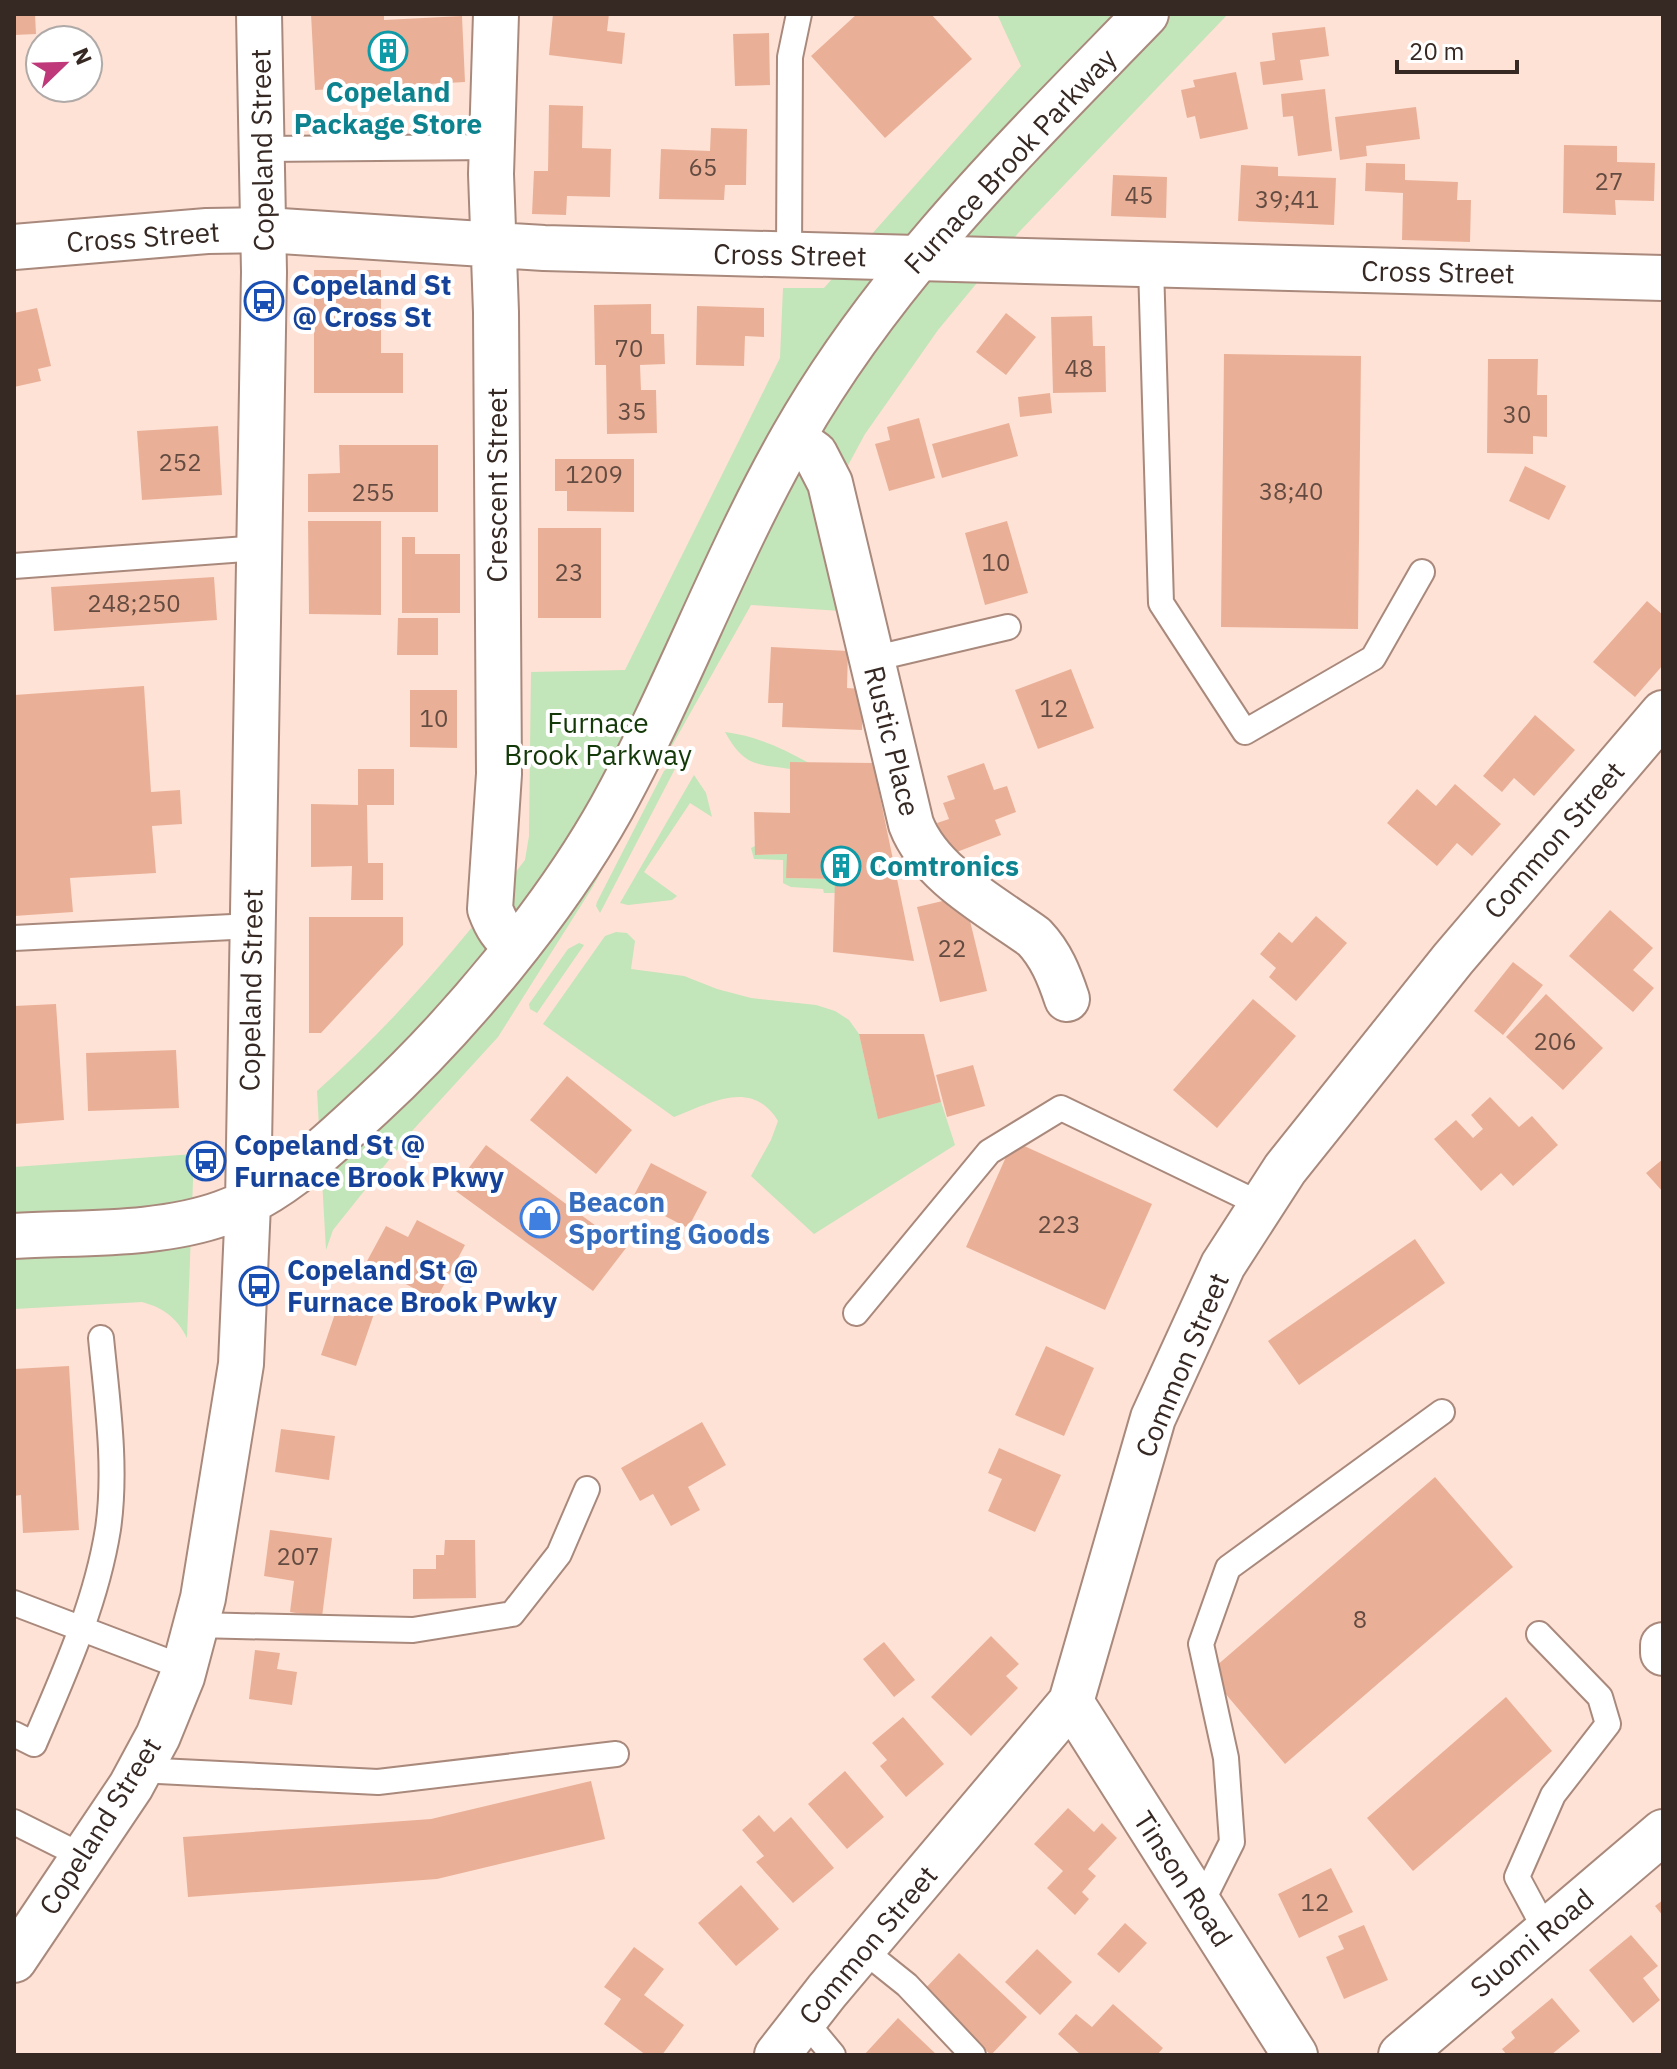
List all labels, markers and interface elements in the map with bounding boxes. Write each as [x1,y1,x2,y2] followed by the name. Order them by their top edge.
[24,24,104,104] north arrow
[1397,24,1517,74] scale bar
[367,30,409,72] building icon: Copeland Package Store
[1409,35,1464,67] text: 20 m
[895,40,1124,281] street label: Furnace Brook Parkway
[66,43,99,69] text: N
[241,48,282,252] street label: Copeland Street
[294,73,482,142] place label: Copeland Package Store
[689,151,717,183] house number: 65
[1595,165,1623,197] house number: 27
[1125,179,1153,211] house number: 45
[1255,183,1319,215] house number: 39;41
[65,213,221,260] street label: Cross Street
[713,235,867,274] street label: Cross Street
[1361,252,1515,291] street label: Cross Street
[292,266,452,335] place label: Copeland St @ Cross St
[243,280,285,322] bus stop icon: Copeland St @ Cross St
[615,332,643,364] house number: 70
[1065,352,1093,384] house number: 48
[478,388,515,582] street label: Crescent Street
[618,395,646,427] house number: 35
[1503,398,1531,430] house number: 30
[158,446,202,478] house number: 252
[565,458,623,490] house number: 1209
[1259,475,1323,507] house number: 38;40
[351,476,395,508] house number: 255
[982,546,1010,578] house number: 10
[555,556,583,588] house number: 23
[87,587,181,619] house number: 248;250
[856,662,929,820] street label: Rustic Place
[1040,692,1068,724] house number: 12
[420,702,448,734] house number: 10
[504,704,692,773] park label: Furnace Brook Parkway
[1475,753,1632,926] street label: Common Street
[820,845,862,887] building icon: Comtronics
[869,847,1019,884] place label: Comtronics
[230,888,271,1092] street label: Copeland Street
[938,932,966,964] house number: 22
[1533,1025,1577,1057] house number: 206
[234,1126,504,1195] place label: Copeland St @ Furnace Brook Pkwy
[185,1140,227,1182] bus stop icon: Copeland St @ Furnace Brook Pkwy
[568,1183,770,1252] place label: Beacon Sporting Goods
[519,1197,561,1239] shop icon: Beacon Sporting Goods
[1037,1208,1081,1240] house number: 223
[287,1251,557,1320] place label: Copeland St @ Furnace Brook Pwky
[238,1265,280,1307] bus stop icon: Copeland St @ Furnace Brook Pwky
[1126,1267,1237,1463] street label: Common Street
[276,1540,320,1572] house number: 207
[1353,1603,1367,1635] house number: 8
[30,1730,169,1922] street label: Copeland Street
[1126,1804,1241,1954] street label: Tinson Road
[790,1857,945,2032] street label: Common Street
[1462,1880,1601,2005] street label: Suomi Road
[1301,1886,1329,1918] house number: 12

